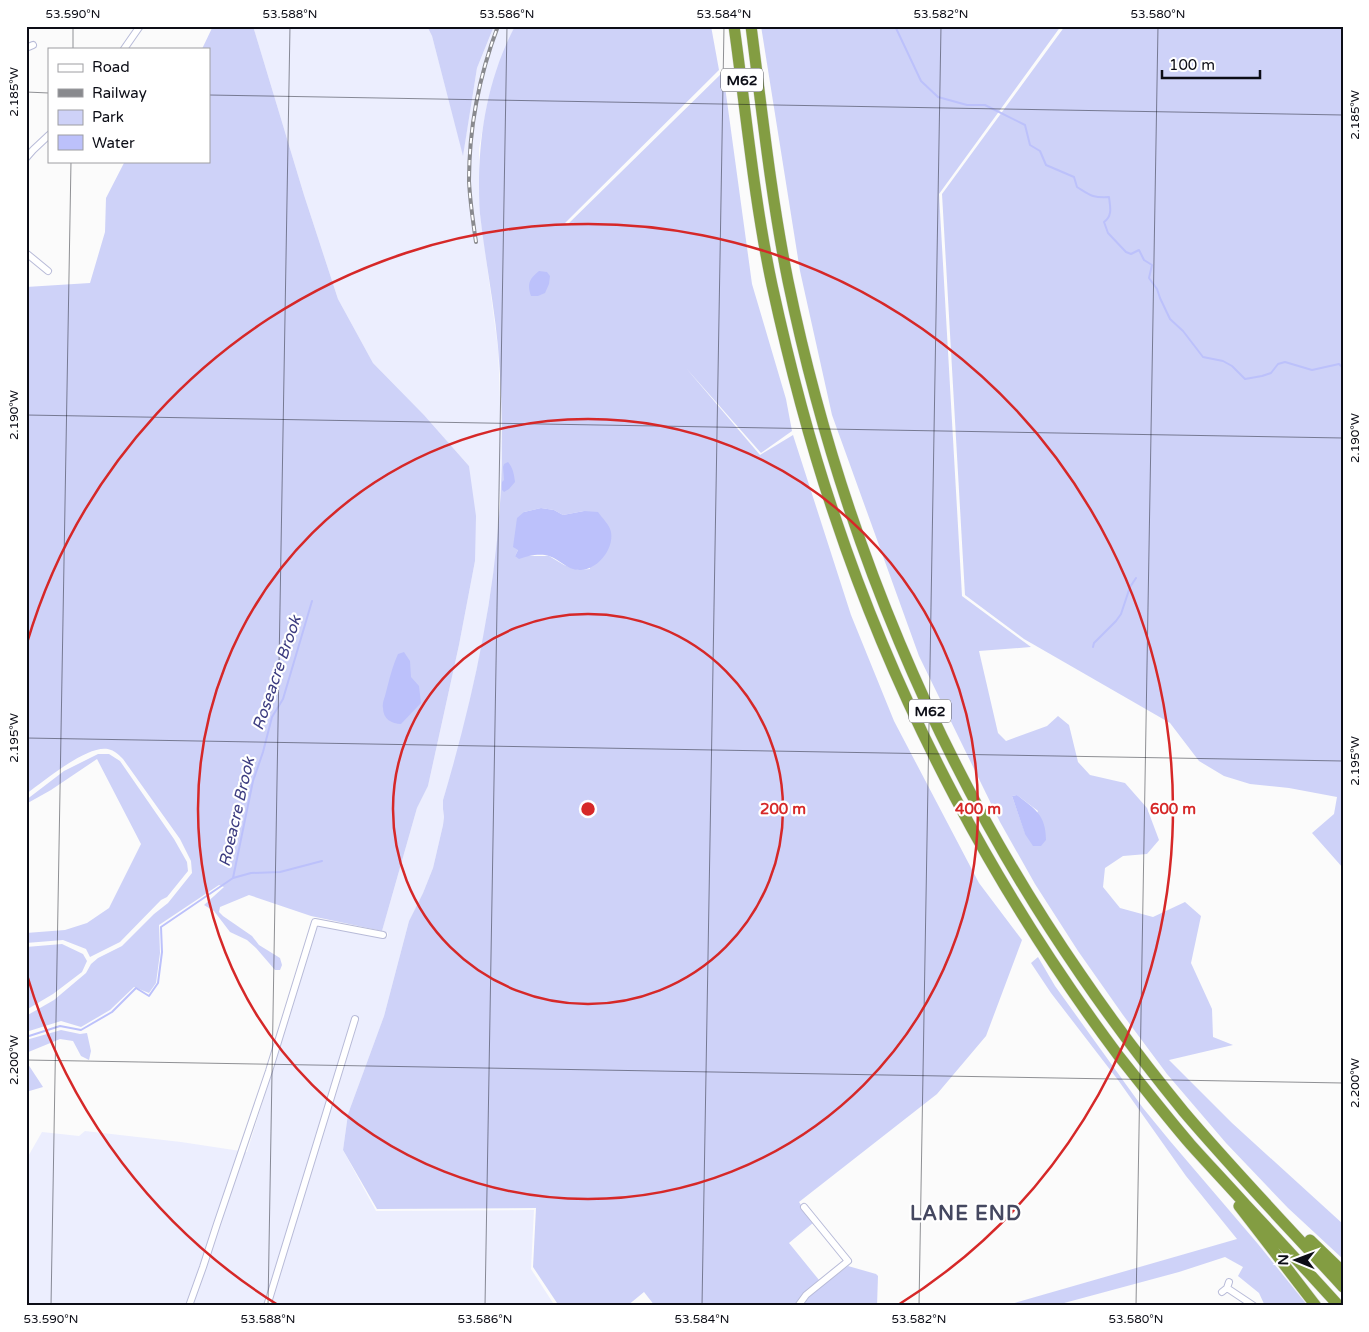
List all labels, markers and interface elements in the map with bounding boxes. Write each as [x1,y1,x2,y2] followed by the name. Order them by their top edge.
[46,7,100,21] text: 53.590°N
[263,7,317,21] text: 53.588°N
[480,7,534,21] text: 53.586°N
[697,7,751,21] text: 53.584°N
[914,7,968,21] text: 53.582°N
[1131,7,1185,21] text: 53.580°N
[48,48,210,162] legend
[1162,48,1259,80] scale bar
[1169,56,1215,74] text: 100 m
[92,58,130,76] text: Road
[7,67,21,117] text: 2.185°W
[721,68,763,92] road number: M62
[92,84,147,102] text: Railway
[1348,90,1362,140] text: 2.185°W
[92,108,124,126] text: Park
[92,134,135,152] text: Water
[7,390,21,440] text: 2.190°W
[1348,413,1362,463] text: 2.190°W
[248,612,306,733] water label: Roseacre Brook
[909,699,951,722] road number: M62
[7,713,21,763] text: 2.195°W
[1348,736,1362,786] text: 2.195°W
[215,754,260,869] water label: Roeacre Brook
[579,800,597,818] centre of rings
[760,800,806,818] text: 200 m
[955,800,1001,818] text: 400 m
[1150,800,1196,818] text: 600 m
[7,1035,21,1085] text: 2.200°W
[1348,1058,1362,1108] text: 2.200°W
[910,1202,1022,1226] district label: LANE END
[1272,1234,1322,1284] north arrow
[1275,1254,1292,1266] text: N
[24,1312,78,1326] text: 53.590°N
[241,1312,295,1326] text: 53.588°N
[458,1312,512,1326] text: 53.586°N
[675,1312,729,1326] text: 53.584°N
[892,1312,946,1326] text: 53.582°N
[1109,1312,1163,1326] text: 53.580°N

